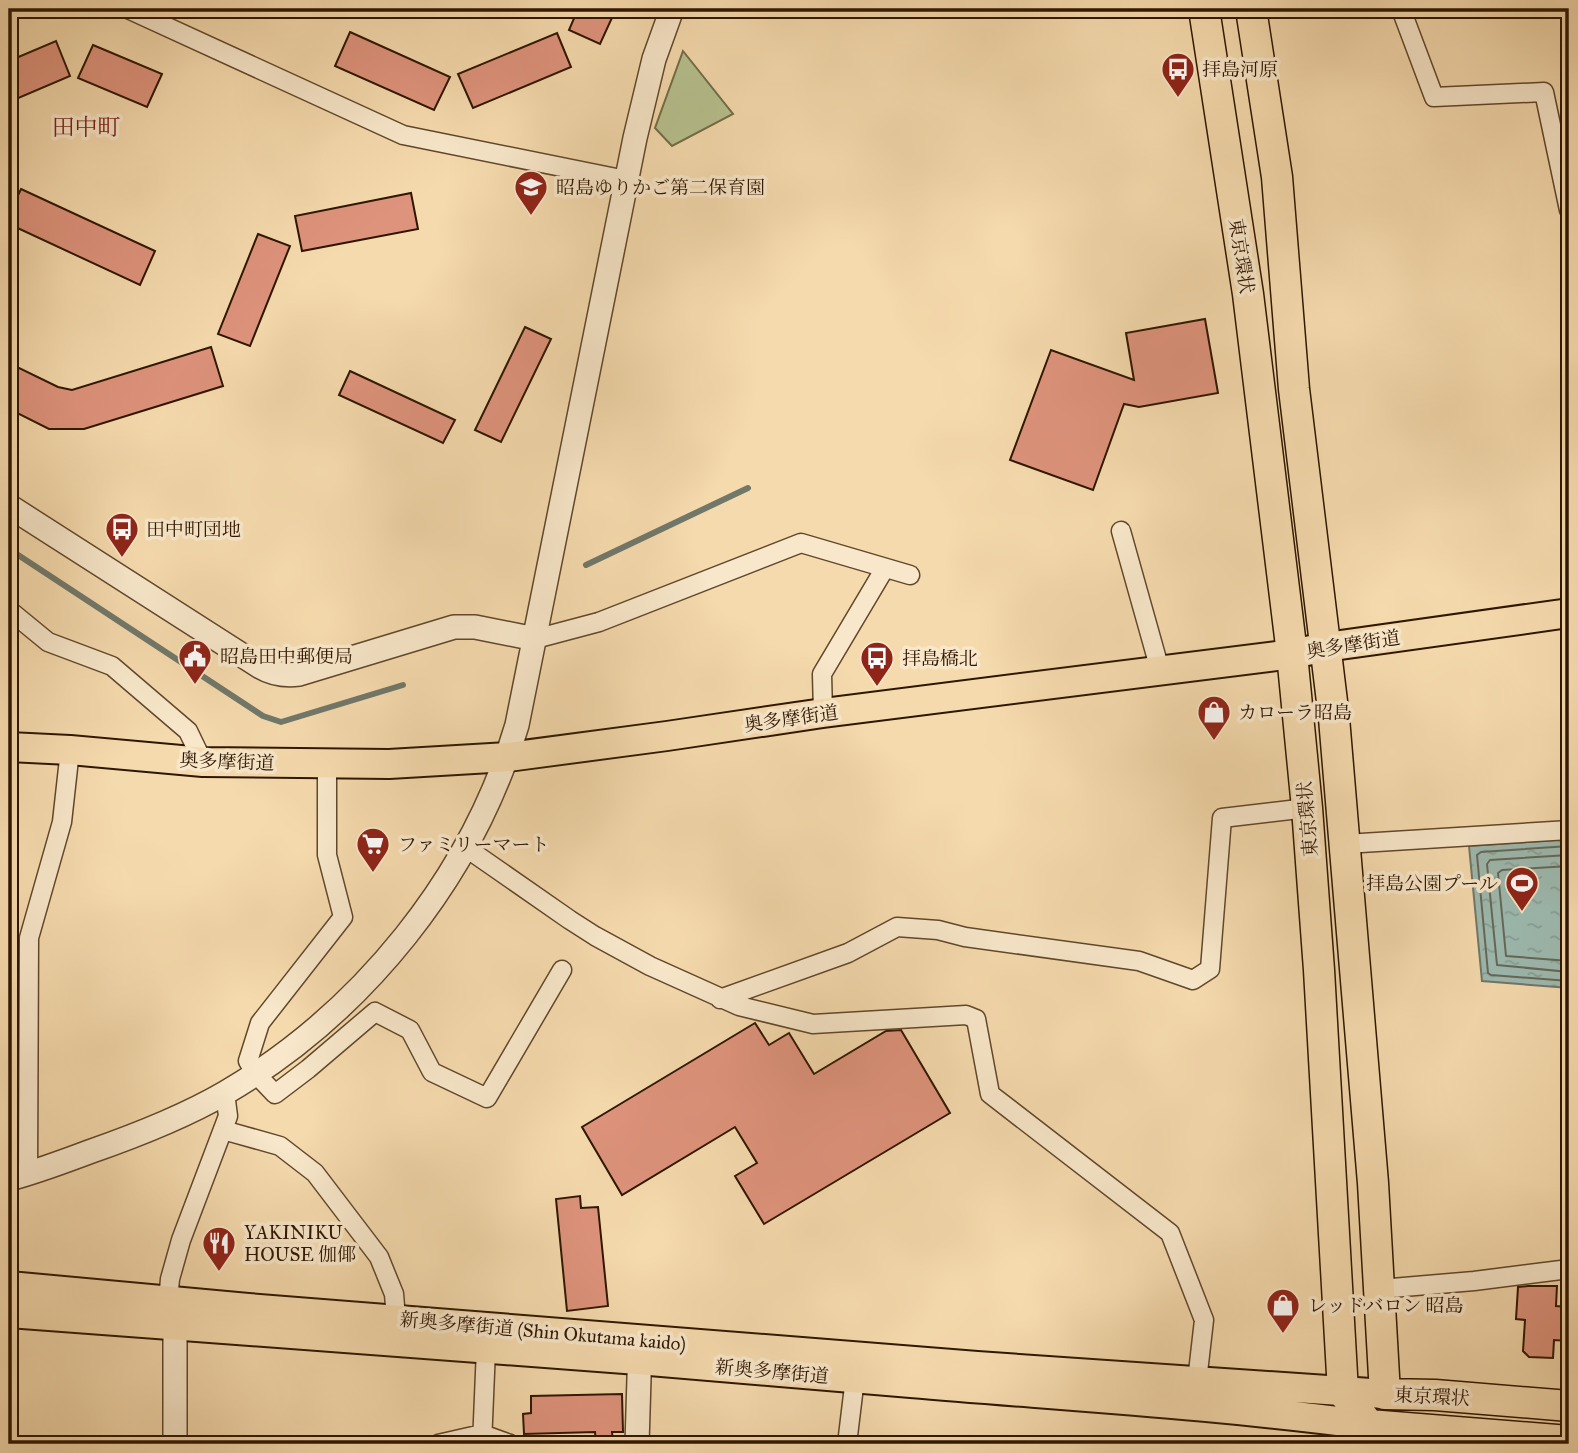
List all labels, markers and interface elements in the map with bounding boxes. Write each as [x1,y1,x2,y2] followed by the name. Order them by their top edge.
[1159,50,1197,99] bus stop icon: 拝島河原
[1202,58,1278,81] place label: 拝島河原
[52,113,121,141] district label: 田中町
[512,168,550,217] school or university icon: 昭島ゆりかご第二保育園
[556,176,765,199] place label: 昭島ゆりかご第二保育園
[1224,217,1259,295] street label: 東京環状
[103,510,141,559] bus stop icon: 田中町団地
[146,518,241,541] place label: 田中町団地
[1304,626,1402,663] street label: 奥多摩街道
[176,637,214,686] public building icon: 昭島田中郵便局
[858,639,896,688] bus stop icon: 拝島橋北
[220,645,353,668] place label: 昭島田中郵便局
[902,647,978,670] place label: 拝島橋北
[1195,693,1233,742] shop icon: カローラ昭島
[742,700,840,736] street label: 奥多摩街道
[1238,701,1352,724] place label: カローラ昭島
[179,748,275,775] street label: 奥多摩街道
[1293,780,1322,858] street label: 東京環状
[354,825,392,874] supermarket icon: ファミリーマート
[398,833,550,856] place label: ファミリーマート
[1503,864,1541,913] sports icon: 拝島公園プール
[1366,872,1498,895] place label: 拝島公園プール
[244,1221,356,1266] place label: YAKINIKU HOUSE 伽倻
[200,1224,238,1273] restaurant icon: YAKINIKU HOUSE 伽倻
[1264,1286,1302,1335] shop icon: レッドバロン 昭島
[1308,1294,1464,1317] place label: レッドバロン 昭島
[399,1308,687,1356] street label: 新奥多摩街道 (Shin Okutama kaido)
[714,1355,830,1388] street label: 新奥多摩街道
[1393,1383,1471,1410] street label: 東京環状

